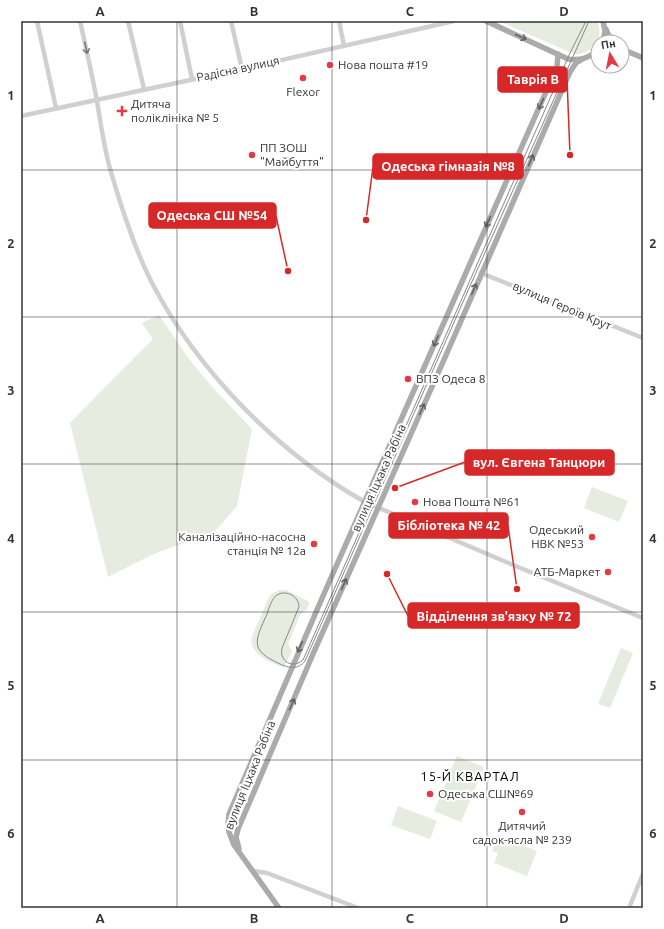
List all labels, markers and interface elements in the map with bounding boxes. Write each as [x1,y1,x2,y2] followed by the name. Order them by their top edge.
[95,4,105,18] text: A
[250,4,259,18] text: B
[406,4,415,18] text: C
[559,4,569,18] text: D
[515,34,527,41] one-way arrow
[590,34,630,74] north arrow
[600,37,616,51] text: Пн
[82,41,90,54] one-way arrow
[195,53,281,84] street label: Радісна вулиця
[338,58,428,71] place label: Нова пошта #19
[325,60,335,70] marker: Нова пошта #19
[498,67,567,92] callout: Таврія В
[507,72,559,86] text: Таврія В
[298,73,308,83] marker: Flexor
[286,85,320,98] place label: Flexor
[7,88,15,102] text: 1
[649,88,657,102] text: 1
[131,97,219,124] place label: Дитяча поліклініка № 5
[537,97,544,109] one-way arrow
[116,105,128,117] marker: Дитяча поліклініка № 5
[260,141,324,168] place label: ПП ЗОШ "Майбуття"
[247,150,257,160] marker: ПП ЗОШ "Майбуття"
[373,154,523,179] callout: Одеська гімназія №8
[528,154,535,166] one-way arrow
[381,159,515,173] text: Одеська гімназія №8
[149,203,276,228] callout: Одеська СШ №54
[157,208,267,222] text: Одеська СШ №54
[484,216,491,228] one-way arrow
[7,236,15,250] text: 2
[649,236,657,250] text: 2
[511,279,614,332] street label: вулиця Героїв Крут
[471,284,479,296] one-way arrow
[431,335,439,347] one-way arrow
[416,372,486,385] place label: ВПЗ Одеса 8
[403,374,413,384] marker: ВПЗ Одеса 8
[7,383,15,397] text: 3
[649,383,657,397] text: 3
[419,403,427,415] one-way arrow
[349,422,408,534] street label: вулиця Іцхака Рабіна
[465,450,614,475] callout: вул. Євгена Танцюри
[473,455,605,469] text: вул. Євгена Танцюри
[423,495,520,508] place label: Нова Пошта №61
[410,497,420,507] marker: Нова Пошта №61
[389,513,508,538] callout: Бібліотека № 42
[398,518,500,532] text: Бібліотека № 42
[529,523,584,550] place label: Одеський НВК №53
[178,530,306,557] place label: Каналізаційно-насосна станція № 12а
[7,531,15,545] text: 4
[649,531,657,545] text: 4
[587,532,597,542] marker: Одеський НВК №53
[309,539,319,549] marker: Каналізаційно-насосна станція № 12а
[533,565,601,578] place label: АТБ-Маркет
[603,567,613,577] marker: АТБ-Маркет
[341,579,348,591] one-way arrow
[408,603,579,628] callout: Відділення зв'язку № 72
[417,609,571,623] text: Відділення зв'язку № 72
[296,640,303,652] one-way arrow
[7,678,15,692] text: 5
[649,678,657,692] text: 5
[289,698,296,710] one-way arrow
[222,718,277,831] street label: вулиця Іцхака Рабіна
[420,769,520,783] district label: 15-Й КВАРТАЛ
[438,787,533,800] place label: Одеська СШ№69
[425,789,435,799] marker: Одеська СШ№69
[517,807,527,817] marker: Дитячий садок-ясла № 239
[472,819,572,846] place label: Дитячий садок-ясла № 239
[7,826,15,840] text: 6
[649,826,657,840] text: 6
[95,911,105,925] text: A
[250,911,259,925] text: B
[406,911,415,925] text: C
[559,911,569,925] text: D

